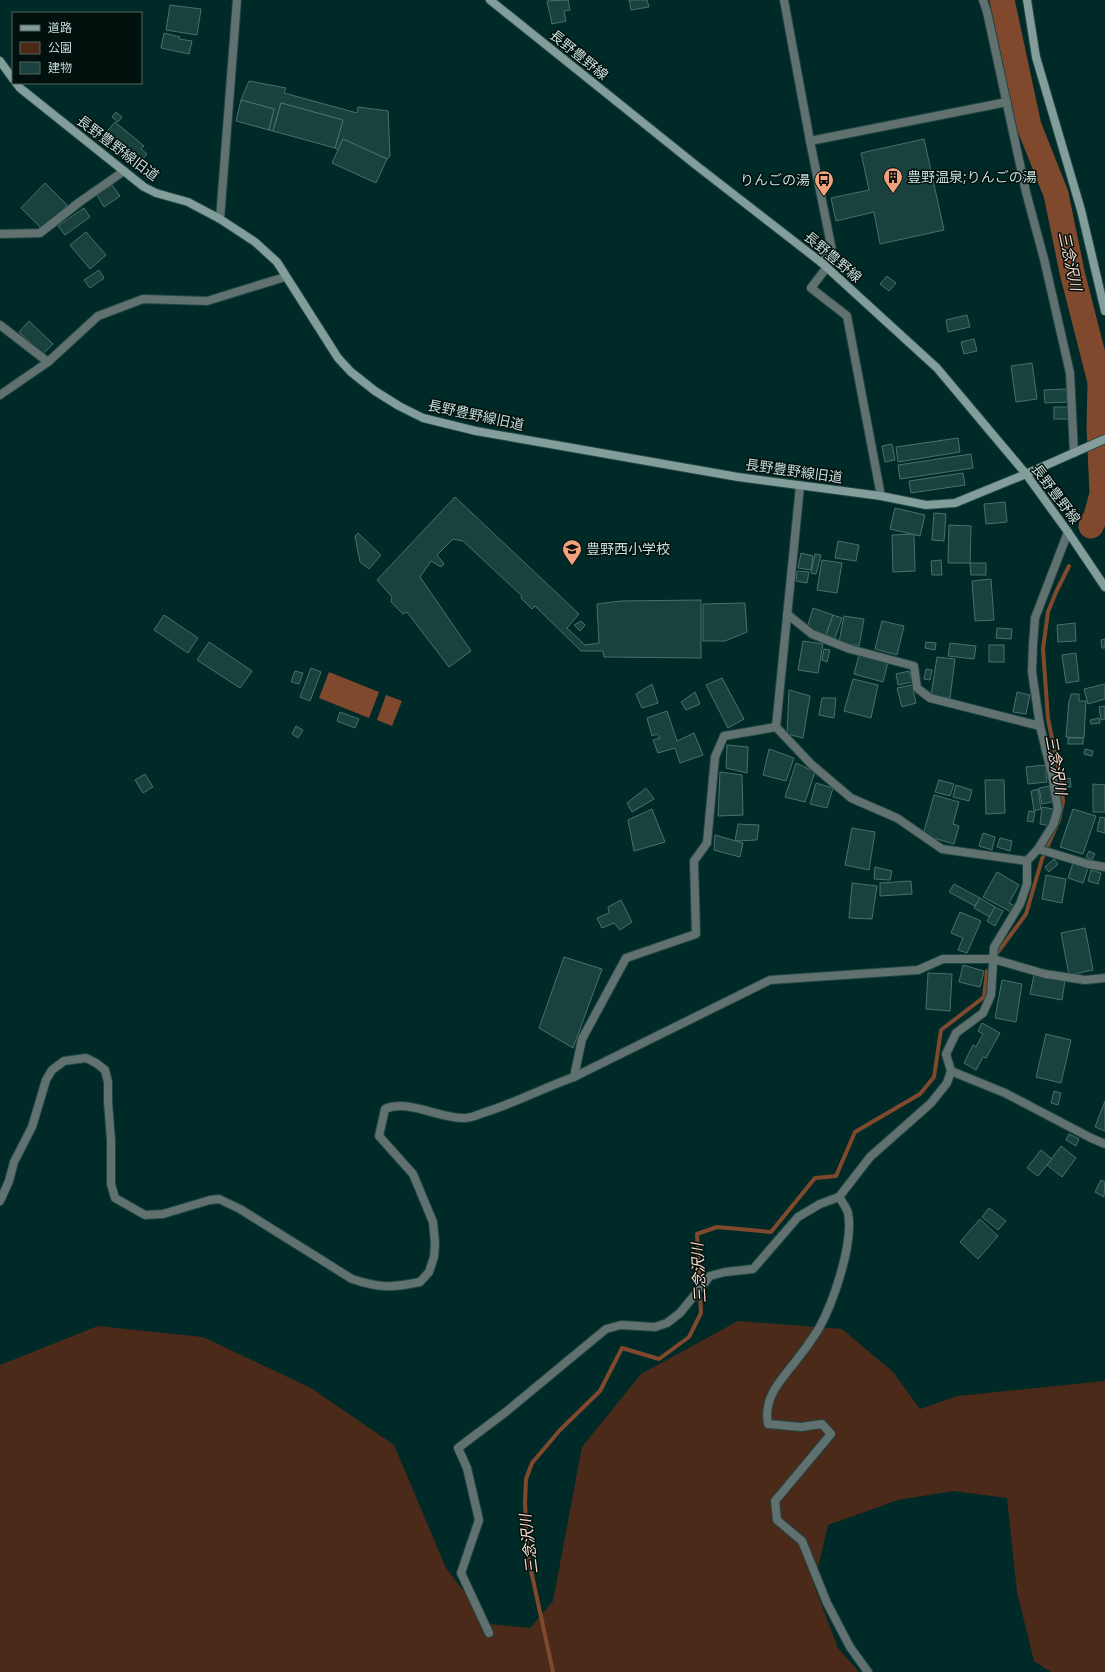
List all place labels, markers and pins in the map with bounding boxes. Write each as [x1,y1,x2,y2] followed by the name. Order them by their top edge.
[882,166,904,194] building icon: 豊野温泉;りんごの湯
[907,167,1037,186] place label: 豊野温泉;りんごの湯
[813,169,835,197] bus stop icon: りんごの湯
[740,170,810,189] place label: りんごの湯
[561,538,583,566] school or university icon: 豊野西小学校
[586,539,670,558] place label: 豊野西小学校

